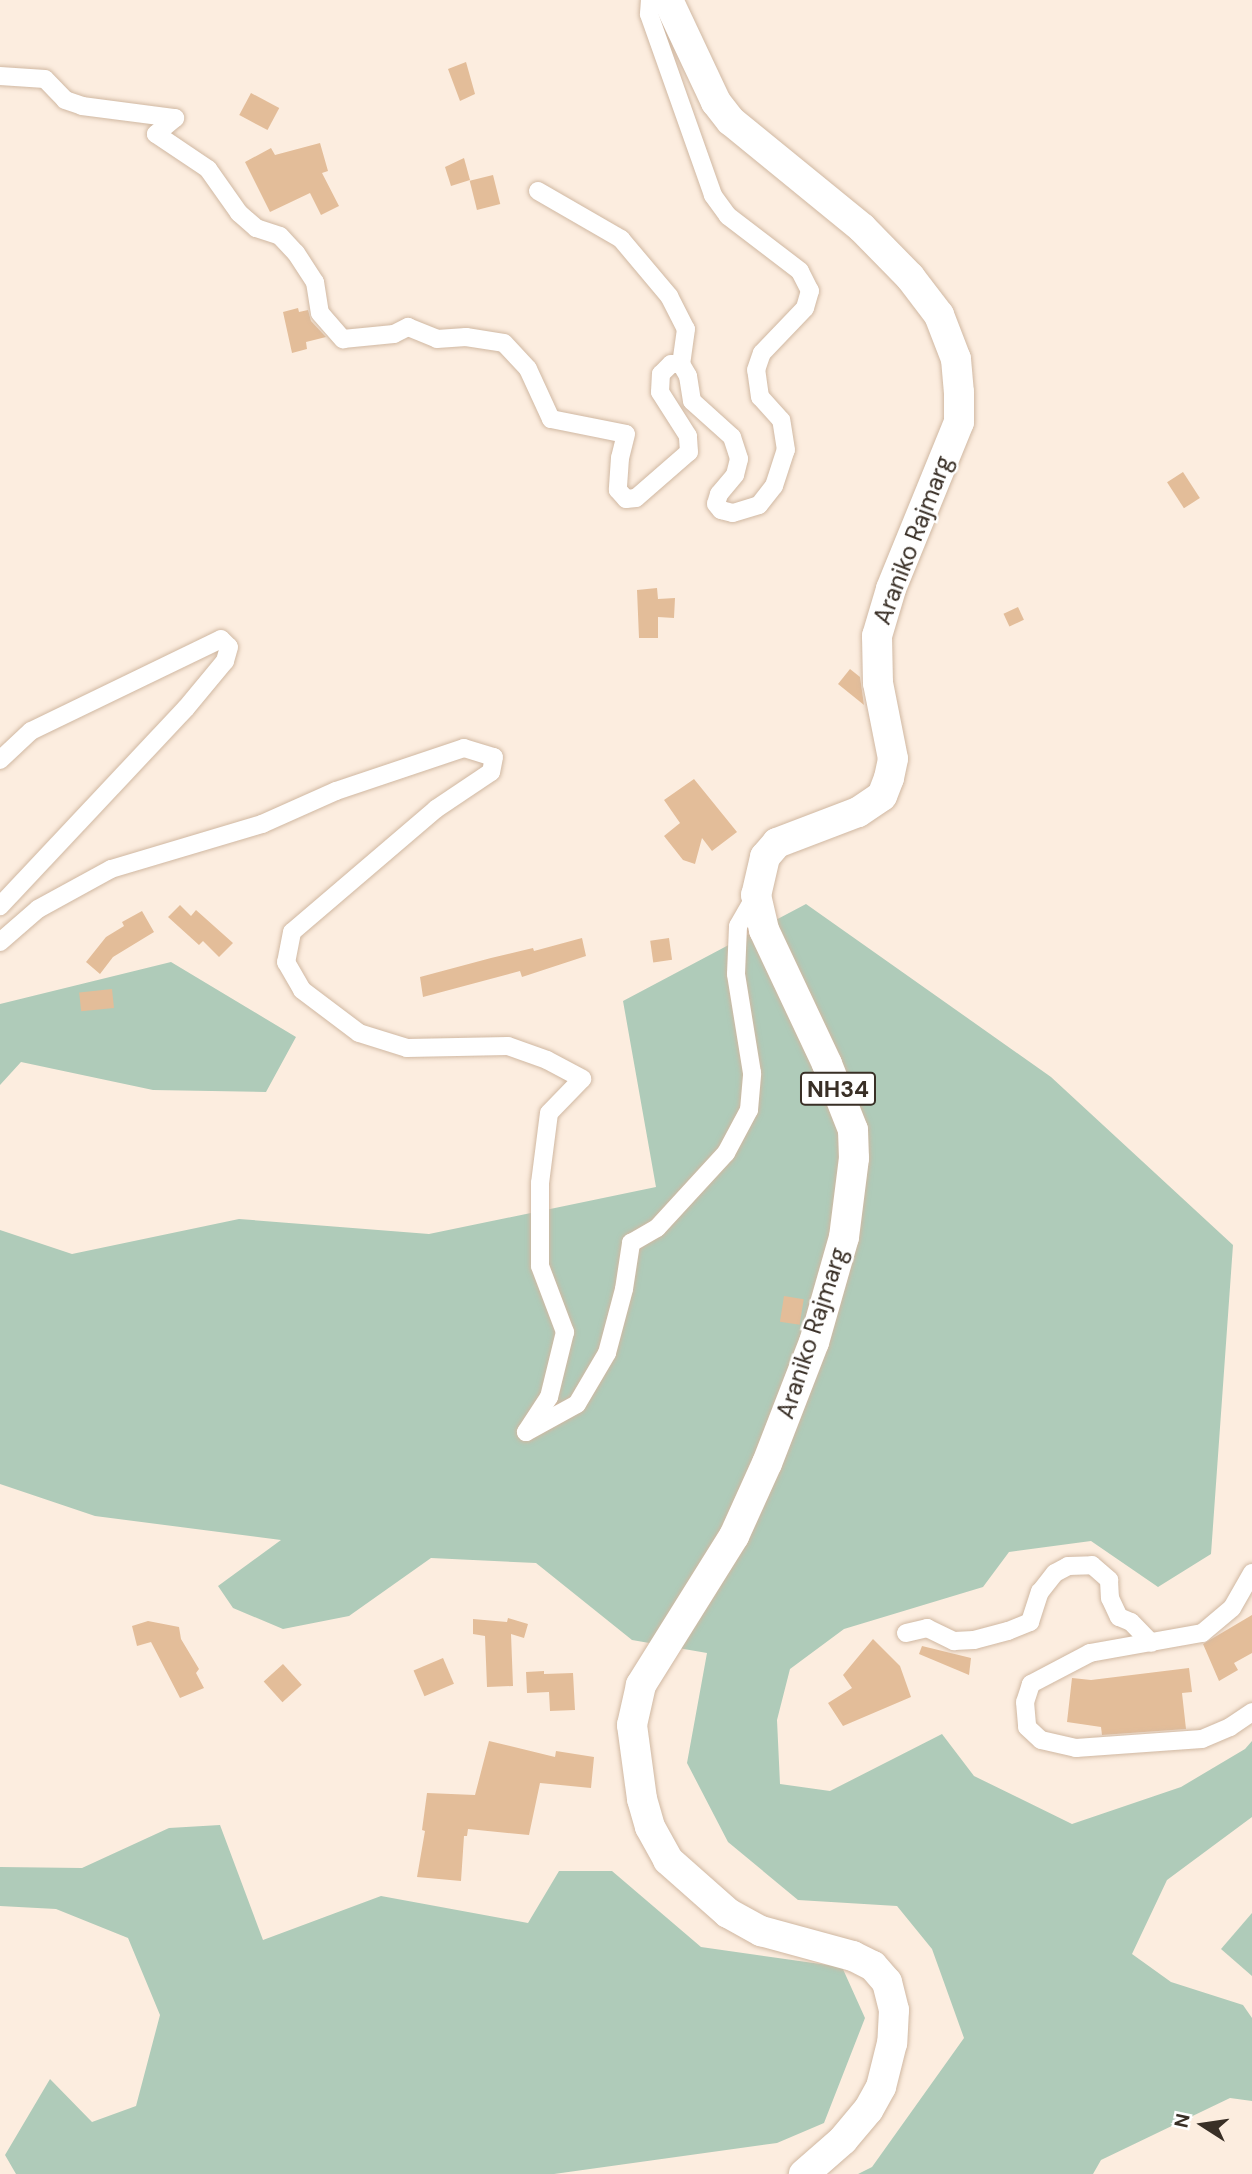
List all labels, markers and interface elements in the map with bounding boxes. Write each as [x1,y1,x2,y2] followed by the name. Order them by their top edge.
[868,452,958,628] street label: Araniko Rajmarg
[800,1070,876,1108] road number: NH34
[771,1244,853,1422] street label: Araniko Rajmarg
[1168,2090,1238,2160] north arrow
[1168,2111,1196,2130] text: N

